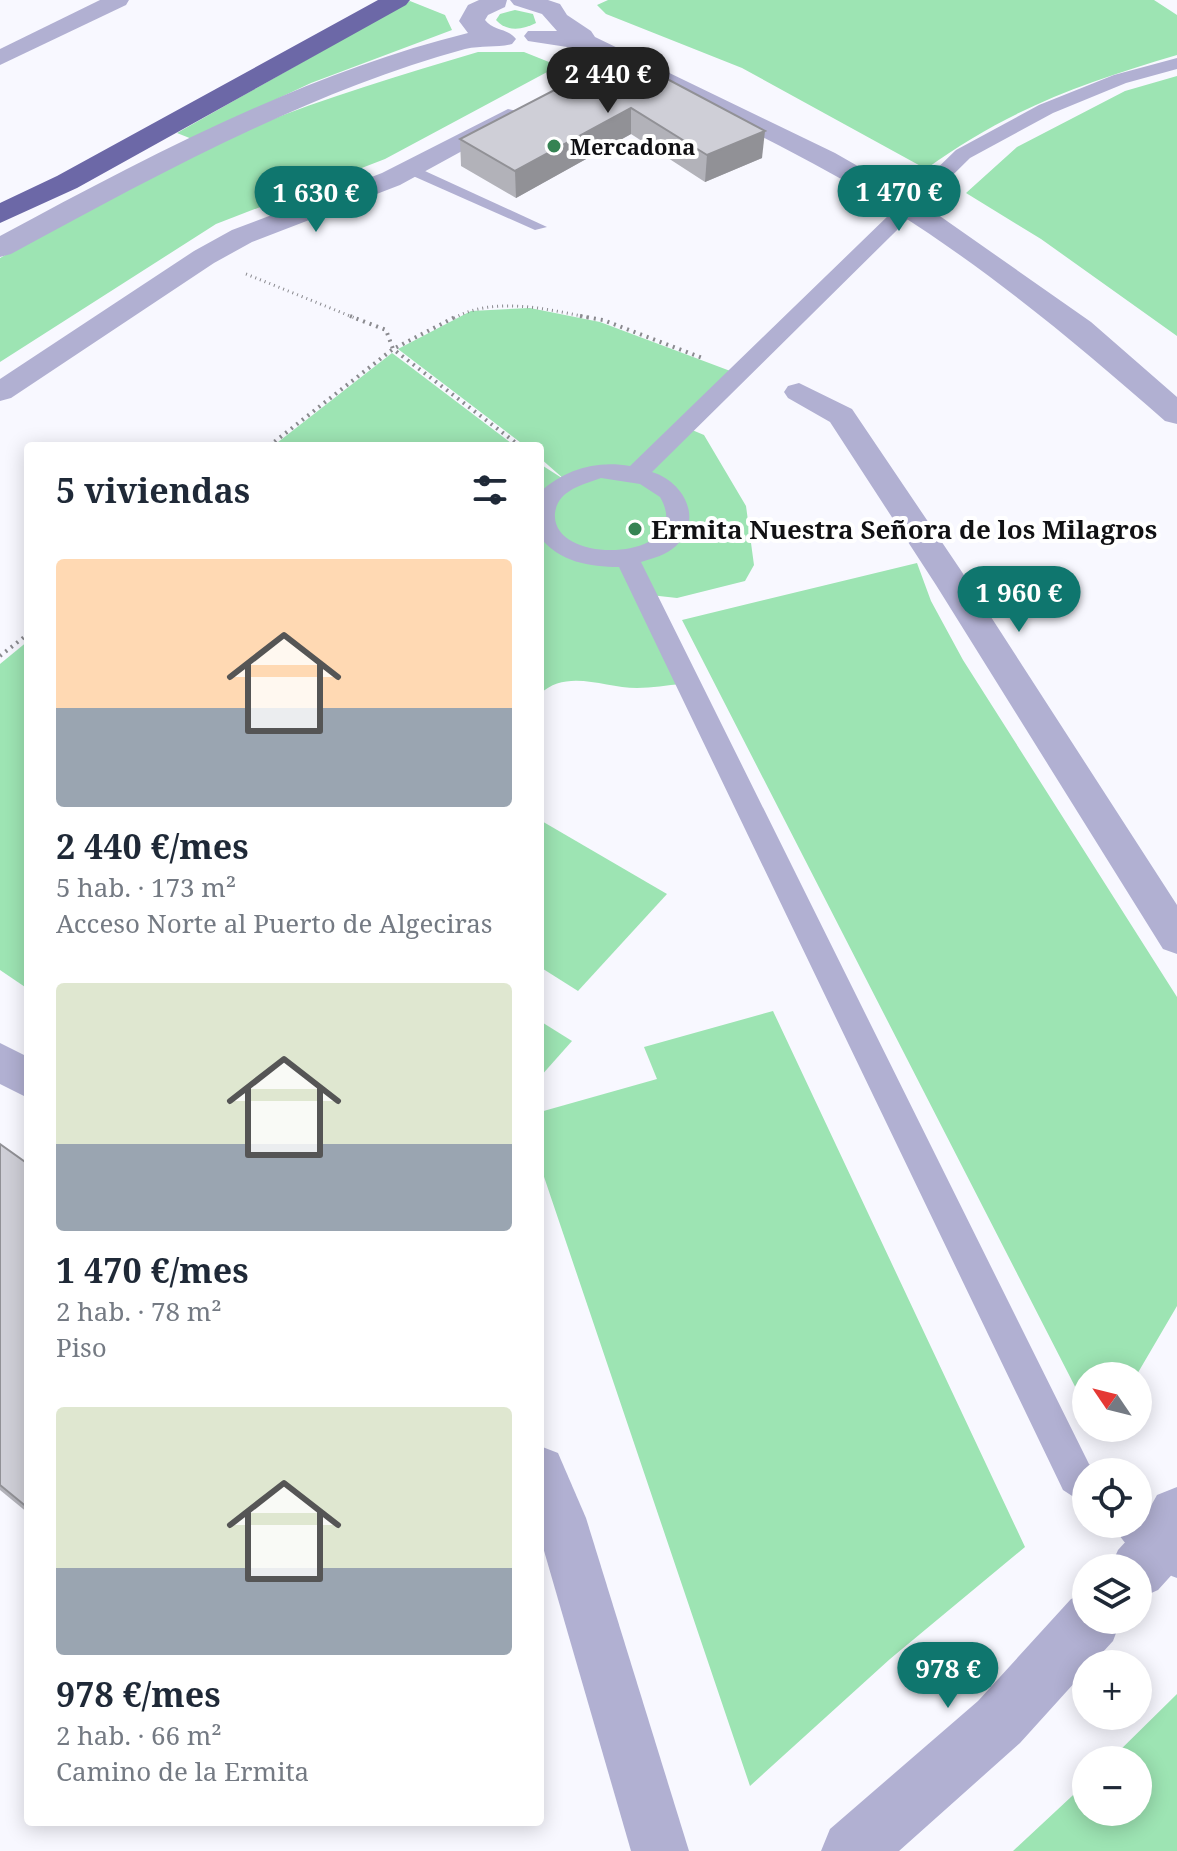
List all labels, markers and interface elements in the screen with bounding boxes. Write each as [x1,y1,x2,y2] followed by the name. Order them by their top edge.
[534,47,682,115] pin: 2 440 €
[565,55,651,91] text: 2 440 €
[570,131,696,161] place label: Mercadona
[545,137,563,155] marker: Mercadona
[825,165,973,233] pin: 1 470 €
[242,166,390,234] pin: 1 630 €
[856,173,942,209] text: 1 470 €
[273,174,359,210] text: 1 630 €
[56,467,250,513] text: 5 viviendas
[468,468,512,512] icon: filters
[651,511,1157,547] place label: Ermita Nuestra Señora de los Milagros
[626,520,644,538] marker: Ermita Nuestra Señora de los Milagros
[945,566,1093,634] pin: 1 960 €
[976,574,1062,610] text: 1 960 €
[212,611,356,755] icon: home
[56,823,249,869] text: 2 440 €/mes
[56,869,236,905] text: 5 hab. · 173 m²
[56,905,493,941] text: Acceso Norte al Puerto de Algeciras
[212,1035,356,1179] icon: home
[56,1247,249,1293] text: 1 470 €/mes
[56,1293,222,1329] text: 2 hab. · 78 m²
[56,1329,107,1365] text: Piso
[1072,1362,1152,1442] north arrow
[1072,1362,1152,1826] map controls
[1072,1458,1152,1538] button: locate
[212,1459,356,1603] icon: home
[1072,1554,1152,1634] button: layers
[892,1642,1004,1710] pin: 978 €
[915,1650,981,1686] text: 978 €
[1072,1650,1152,1730] button: +
[56,1671,221,1717] text: 978 €/mes
[56,1717,222,1753] text: 2 hab. · 66 m²
[1072,1746,1152,1826] button: −
[56,1753,309,1789] text: Camino de la Ermita

